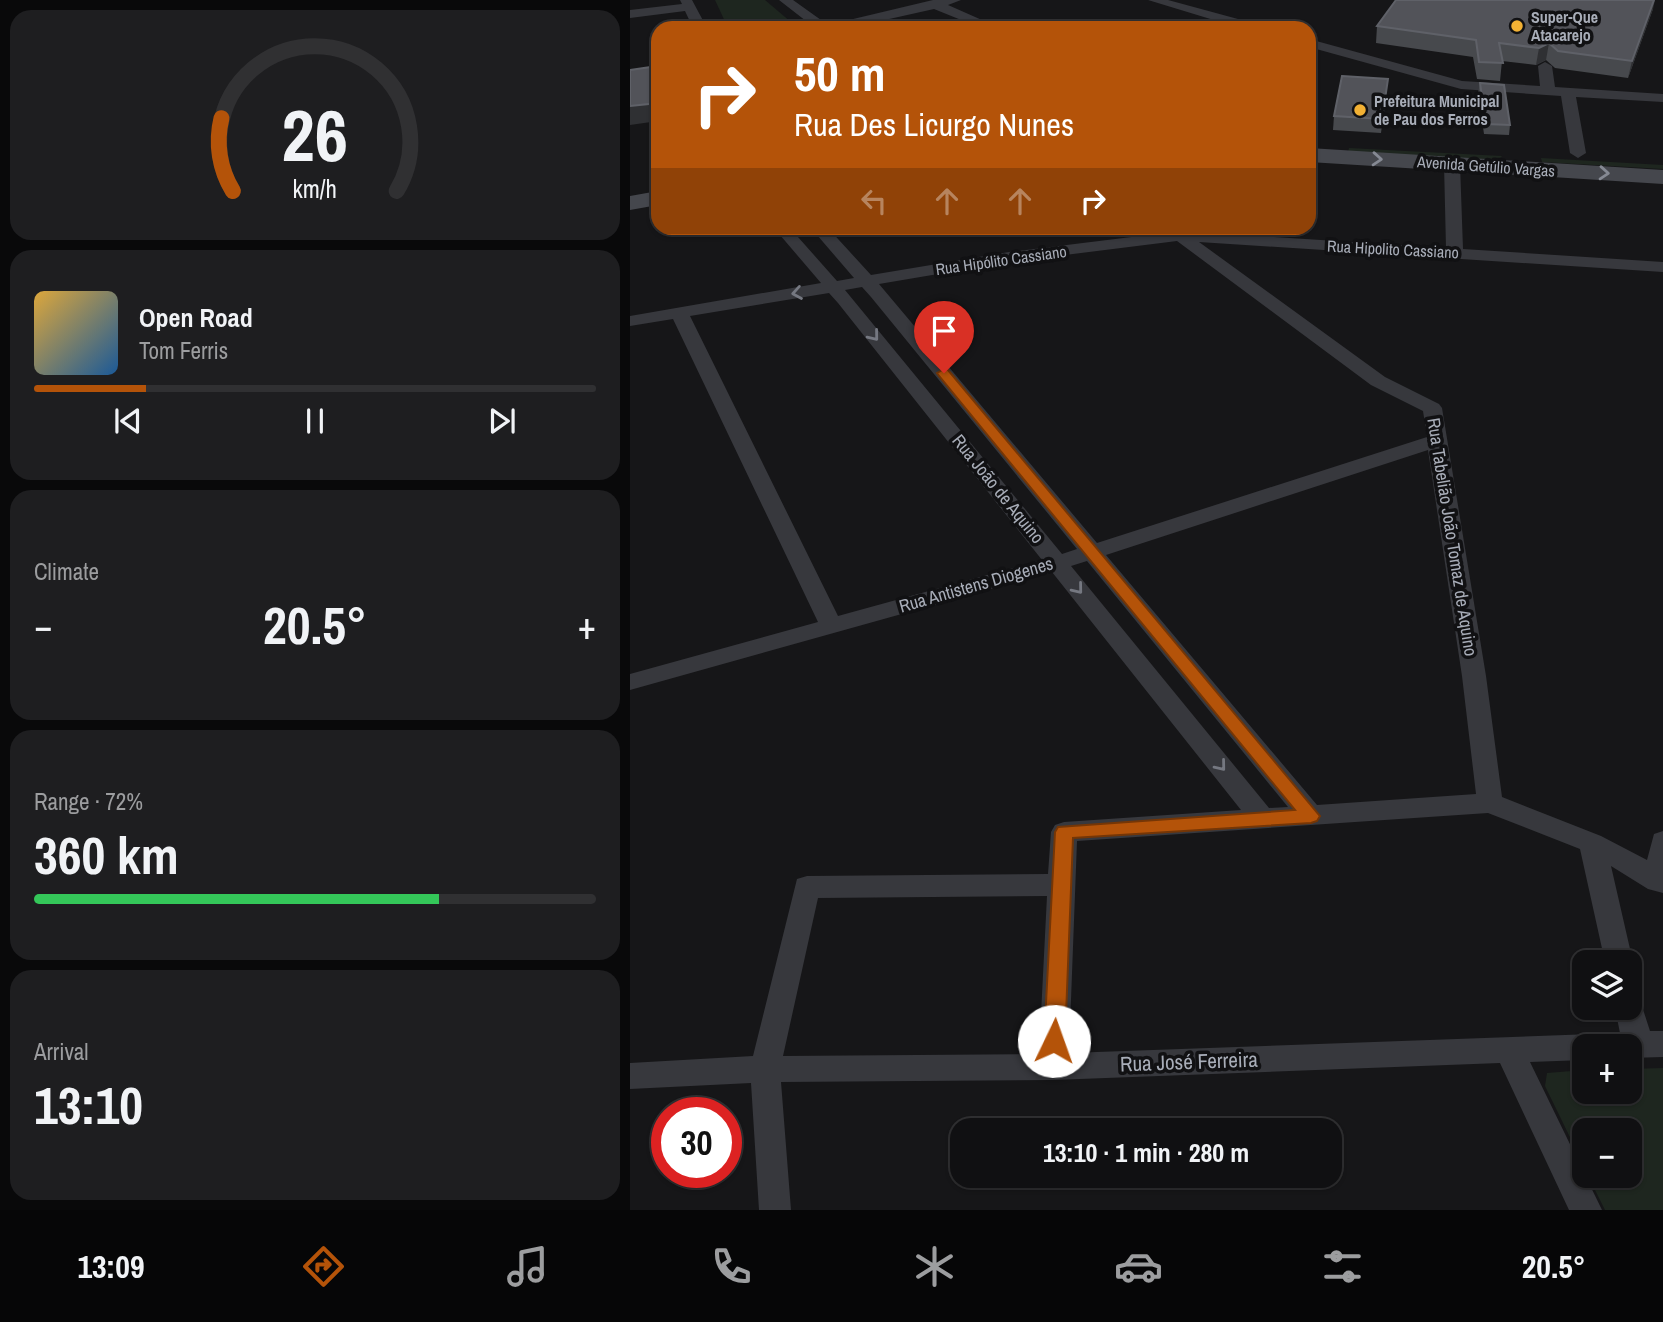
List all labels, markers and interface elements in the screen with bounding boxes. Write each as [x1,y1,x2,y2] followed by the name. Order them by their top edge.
[1531,6,1598,46] place label: Super-Que Atacarejo
[1509,18,1525,34] marker: Super-Que Atacarejo
[794,40,886,106] text: 50 m
[679,49,770,140] icon: right
[282,86,348,184] text: 26
[1374,90,1499,130] place label: Prefeitura Municipal de Pau dos Ferros
[1352,102,1368,118] marker: Prefeitura Municipal de Pau dos Ferros
[794,103,1074,146] text: Rua Des Licurgo Nunes
[1415,150,1556,182] street label: Avenida Getúlio Vargas
[1372,152,1383,167] one-way arrow
[1599,166,1610,181] one-way arrow
[293,172,337,206] text: km/h
[855,182,893,220] icon: left
[928,182,966,220] icon: ahead
[1001,182,1039,220] icon: ahead
[1074,182,1112,220] icon: right
[1327,235,1459,263] street label: Rua Hipolito Cassiano
[934,240,1068,280] street label: Rua Hipólito Cassiano
[791,284,803,299] one-way arrow
[139,300,253,335] text: Open Road
[914,301,974,373] pin
[925,312,963,350] icon: arrive
[865,328,878,340] one-way arrow
[139,335,228,366] text: Tom Ferris
[109,402,147,440] icon: previous
[296,402,334,440] icon: pause
[483,402,521,440] icon: next
[1421,416,1484,658] street label: Rua Tabelião João Tomaz de Aquino
[947,429,1050,549] street label: Rua João de Aquino
[896,551,1056,618] street label: Rua Antistens Diogenes
[34,556,99,587] text: Climate
[1070,580,1082,593] one-way arrow
[263,590,367,660] text: 20.5°
[34,600,52,651] text: −
[578,600,596,651] text: +
[1212,759,1225,771] one-way arrow
[34,786,143,817] text: Range · 72%
[34,820,179,890] text: 360 km
[1572,950,1642,1188] map controls
[1572,950,1642,1020] button: layers
[1017,1004,1091,1078] position arrow
[1572,1034,1642,1104] button: +
[34,1036,89,1067] text: Arrival
[1120,1045,1259,1078] street label: Rua José Ferreira
[34,1070,143,1140] text: 13:10
[651,1097,742,1188] speed limit sign: 30
[1572,1118,1642,1188] button: −
[1043,1135,1249,1170] text: 13:10 · 1 min · 280 m
[299,1242,348,1291] icon: directions
[503,1242,552,1291] icon: music
[707,1242,756,1291] icon: phone
[910,1242,959,1291] icon: climate
[1114,1242,1163,1291] icon: car
[1318,1242,1367,1291] icon: filters
[77,1245,144,1288] text: 13:09
[1522,1245,1586,1288] text: 20.5°

